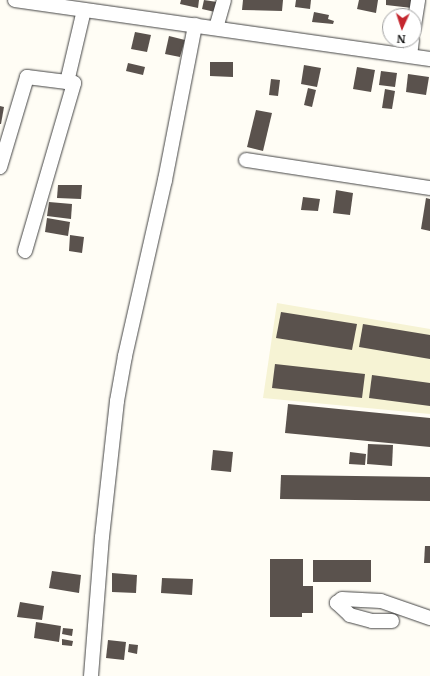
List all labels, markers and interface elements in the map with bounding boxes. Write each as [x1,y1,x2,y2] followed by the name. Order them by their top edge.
[382,8,422,48] north arrow
[397,32,406,46] text: N

